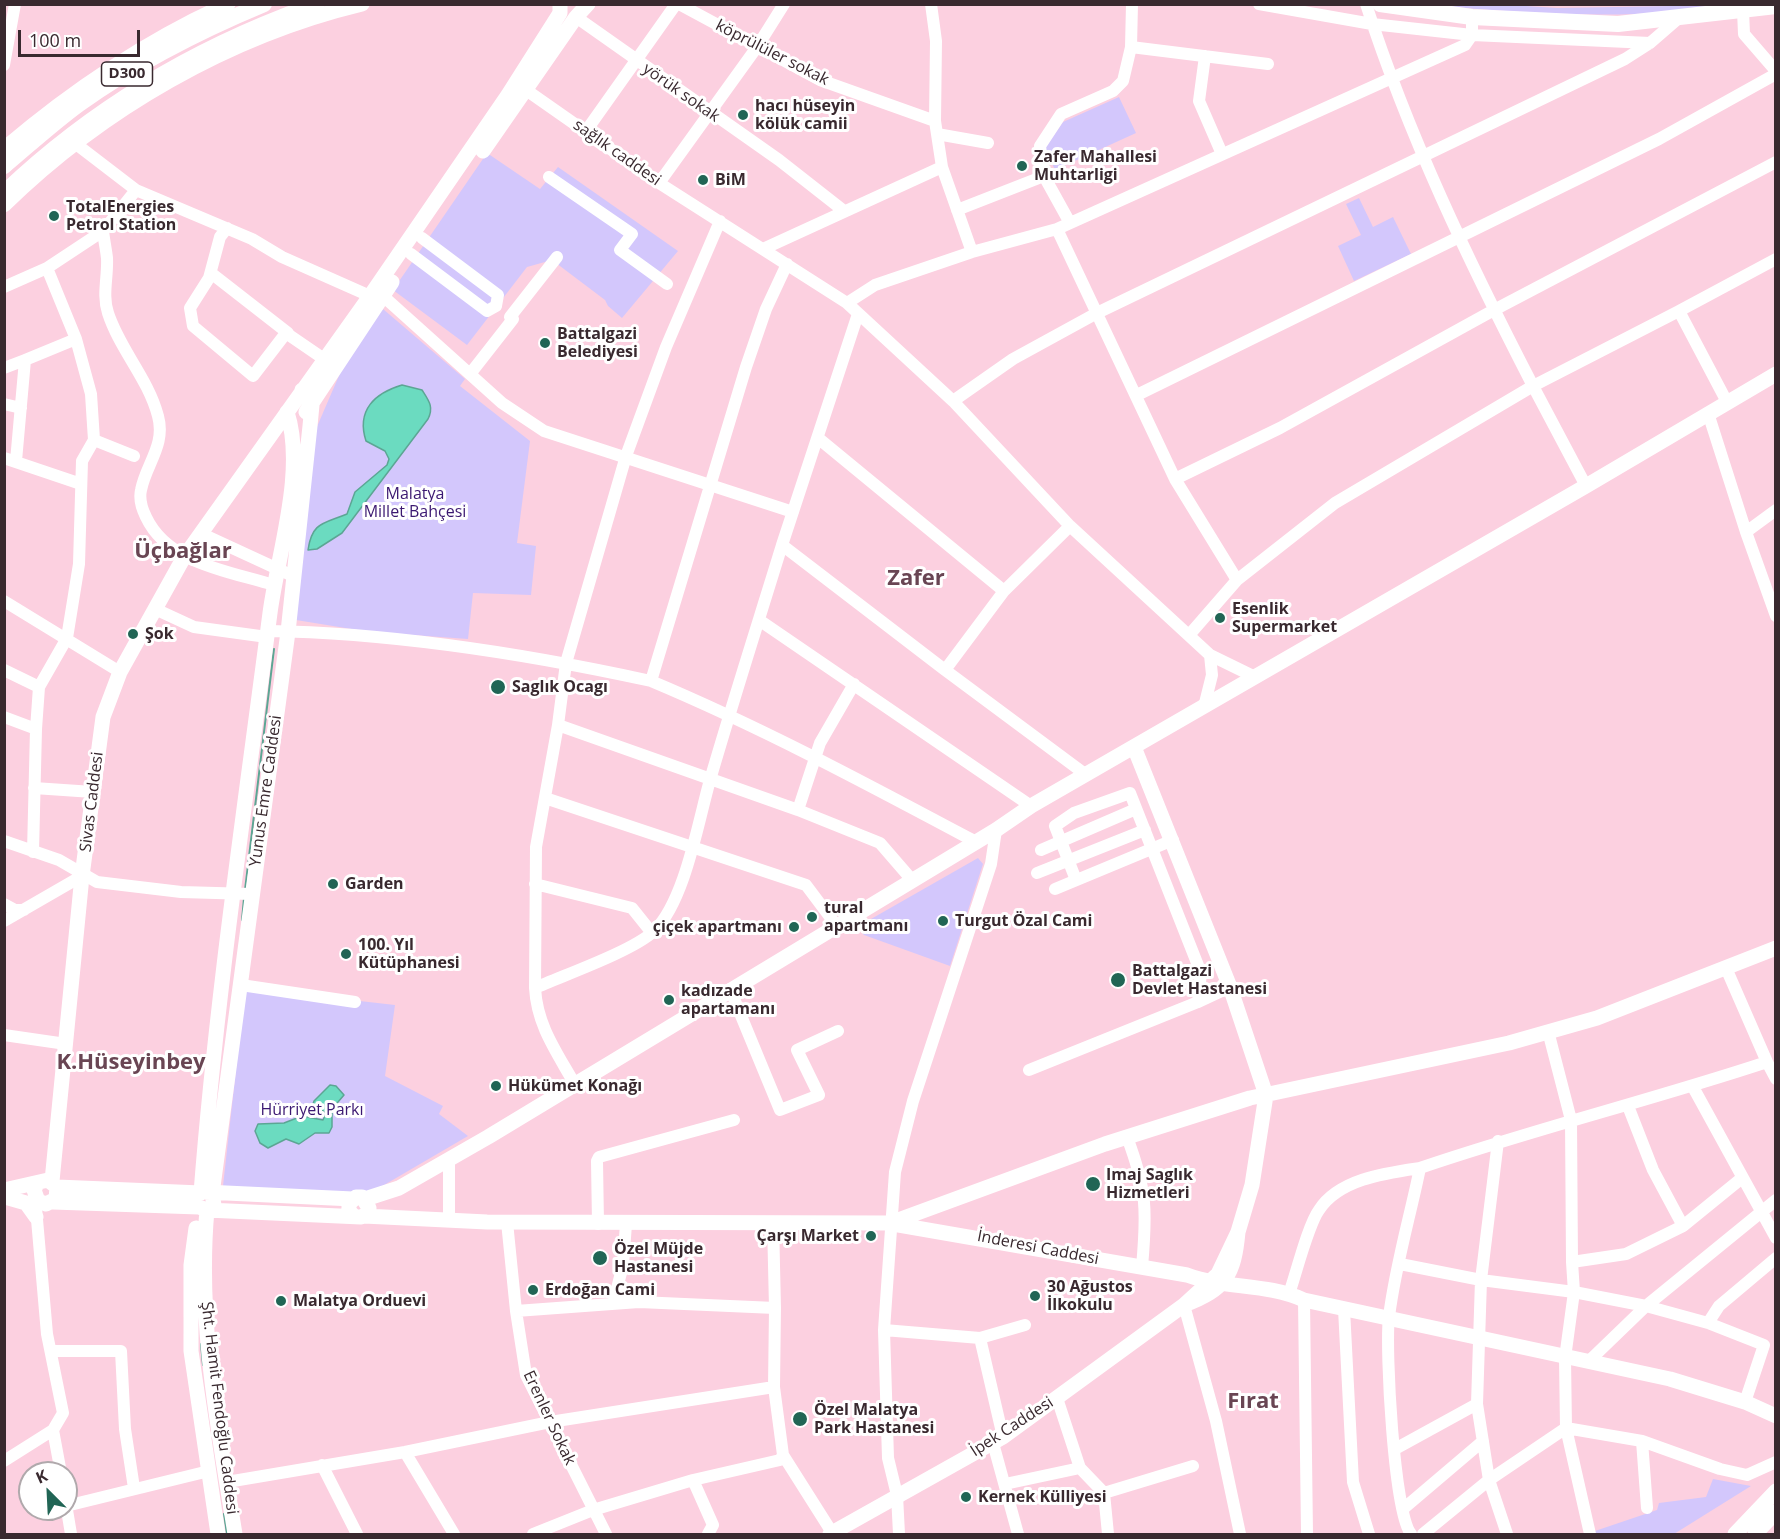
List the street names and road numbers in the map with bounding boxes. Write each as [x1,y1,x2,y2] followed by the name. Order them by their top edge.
[712,16,832,90] street label: köprülüler sokak
[639,59,723,127] street label: yörük sokak
[102,62,152,86] road number: D300
[569,116,665,190] street label: sağlık caddesi
[246,714,286,868] street label: Yunus Emre Caddesi
[76,751,108,853] street label: Sivas Caddesi
[976,1227,1100,1269] street label: İnderesi Caddesi
[196,1300,242,1516] street label: Şht. Hamit Fendoğlu Caddesi
[519,1368,579,1468] street label: Erenler Sokak
[967,1393,1057,1461] street label: İpek Caddesi

